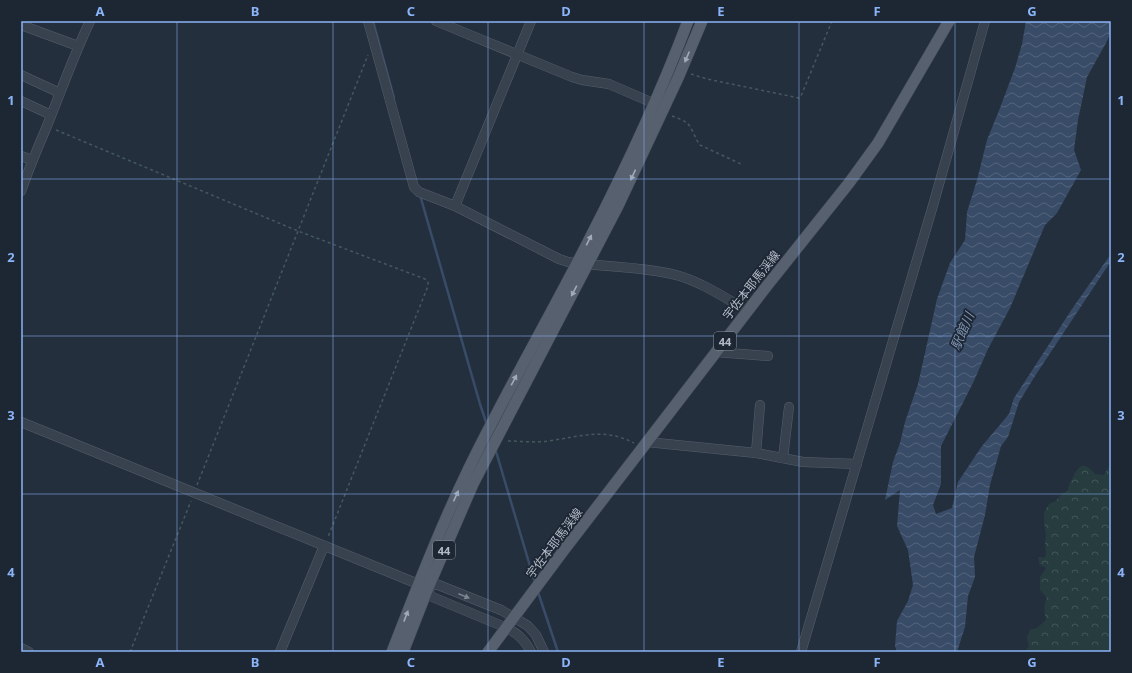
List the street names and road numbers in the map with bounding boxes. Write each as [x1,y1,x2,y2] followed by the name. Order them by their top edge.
[718,247,784,323] street label: 宇佐本耶馬渓線
[714,332,736,350] road number: 44
[522,504,586,582] street label: 宇佐本耶馬渓線
[433,541,455,559] road number: 44

